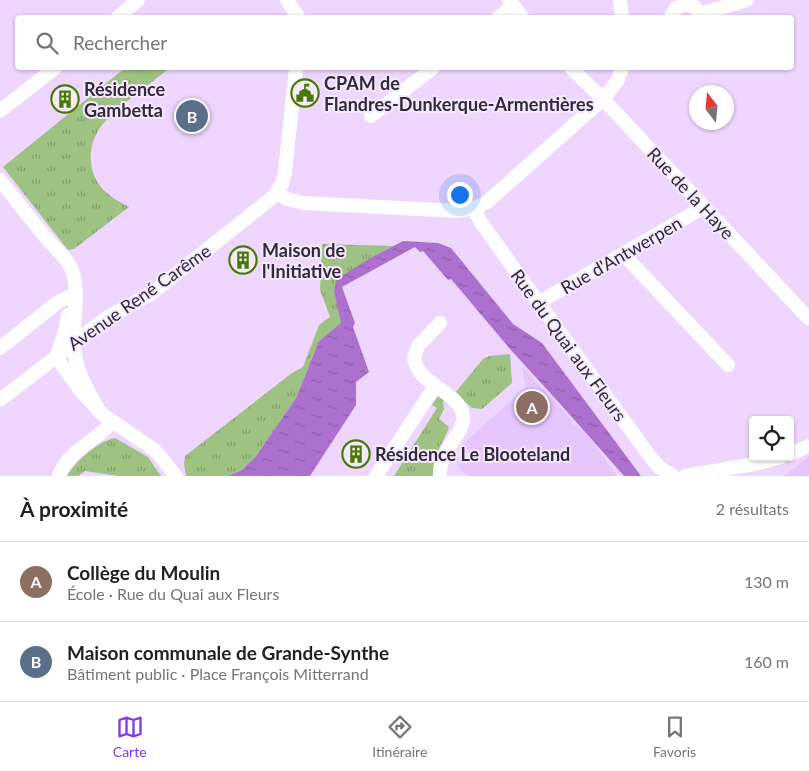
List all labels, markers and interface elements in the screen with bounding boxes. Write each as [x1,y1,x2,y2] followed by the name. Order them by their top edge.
[15,15,794,70] search box
[33,29,61,57] icon: search
[73,31,167,54] text: Rechercher
[324,72,594,115] place label: CPAM de Flandres-Dunkerque-Armentières
[84,78,166,121] place label: Résidence Gambetta
[290,78,320,108] public building icon: CPAM de Flandres-Dunkerque-Armentières
[50,84,80,114] building icon: Résidence Gambetta
[689,85,734,130] north arrow
[176,97,208,135] pin: B
[643,142,739,244] street label: Rue de la Haye
[447,182,473,208] your location
[557,211,685,299] street label: Rue d'Antwerpen
[63,239,215,355] street label: Avenue René Carême
[262,239,345,282] place label: Maison de l'Initiative
[228,245,258,275] building icon: Maison de l'Initiative
[506,265,632,425] street label: Rue du Quai aux Fleurs
[516,388,548,426] pin: A
[749,416,794,461] map controls
[749,416,794,461] button: locate
[341,439,371,469] building icon: Résidence Le Blooteland
[375,443,570,465] place label: Résidence Le Blooteland
[20,496,128,521] text: À proximité
[716,499,789,518] text: 2 résultats
[67,561,220,584] text: Collège du Moulin
[30,572,42,591] text: A
[744,572,789,591] text: 130 m
[67,584,279,603] text: École · Rue du Quai aux Fleurs
[67,641,389,664] text: Maison communale de Grande-Synthe
[31,652,41,671] text: B
[744,652,789,671] text: 160 m
[67,664,369,683] text: Bâtiment public · Place François Mitterrand
[113,713,147,760] tab: Carte
[372,713,427,760] tab: Itinéraire
[653,713,696,760] tab: Favoris

